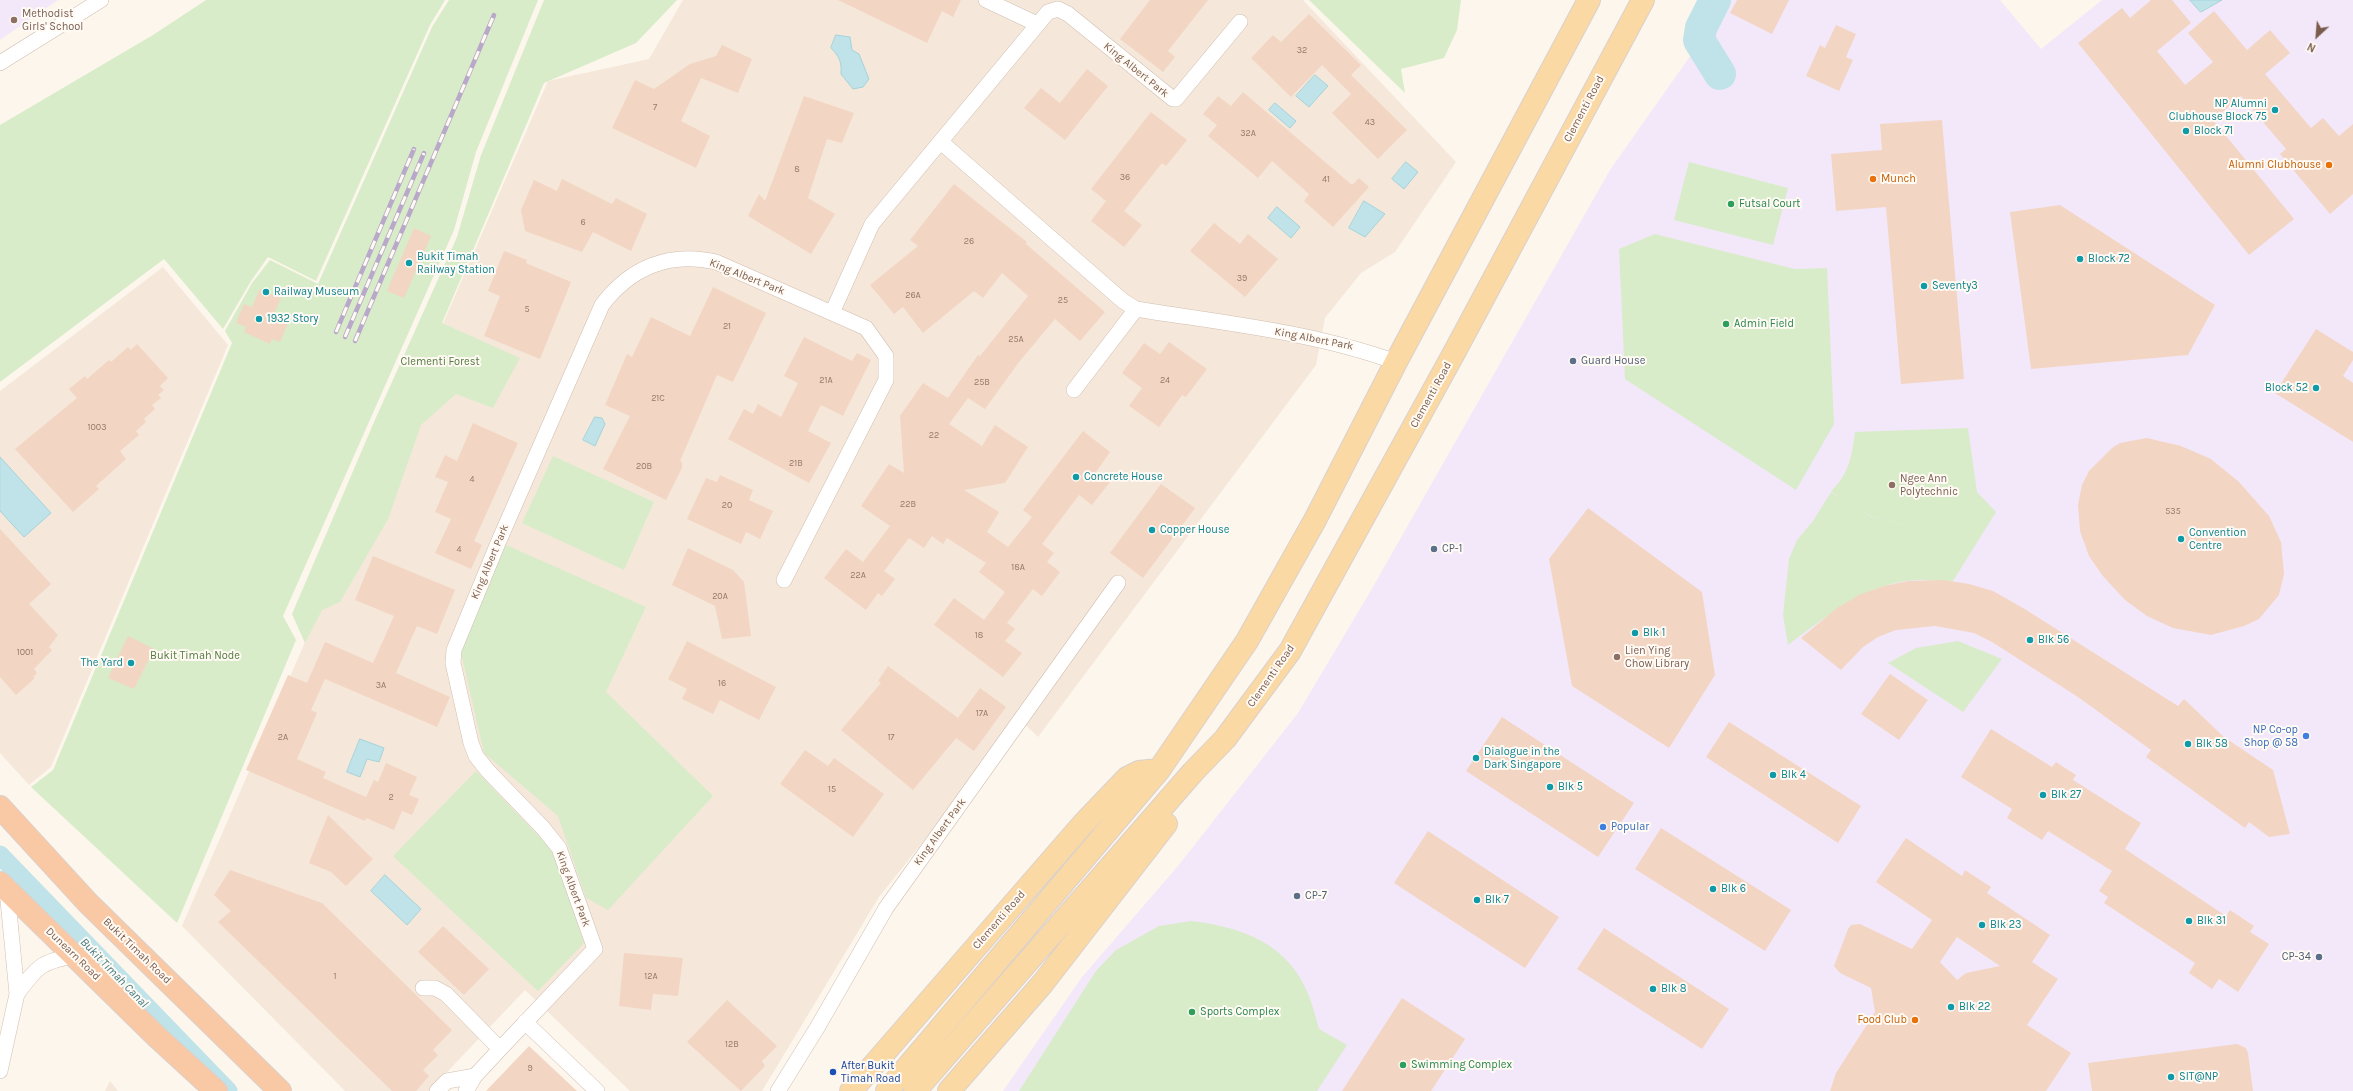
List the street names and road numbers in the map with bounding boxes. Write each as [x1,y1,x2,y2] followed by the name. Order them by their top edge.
[1101,40,1171,100] street label: King Albert Park
[1561,73,1607,145] street label: Clementi Road
[707,256,787,298] street label: King Albert Park
[1273,325,1355,353] street label: King Albert Park
[1407,360,1455,430] street label: Clementi Road
[468,523,512,601] street label: King Albert Park
[1245,642,1297,710] street label: Clementi Road
[911,796,969,868] street label: King Albert Park
[553,849,593,929] street label: King Albert Park
[970,888,1028,952] street label: Clementi Road
[100,915,174,987] street label: Bukit Timah Road
[43,925,103,983] street label: Dunearn Road

